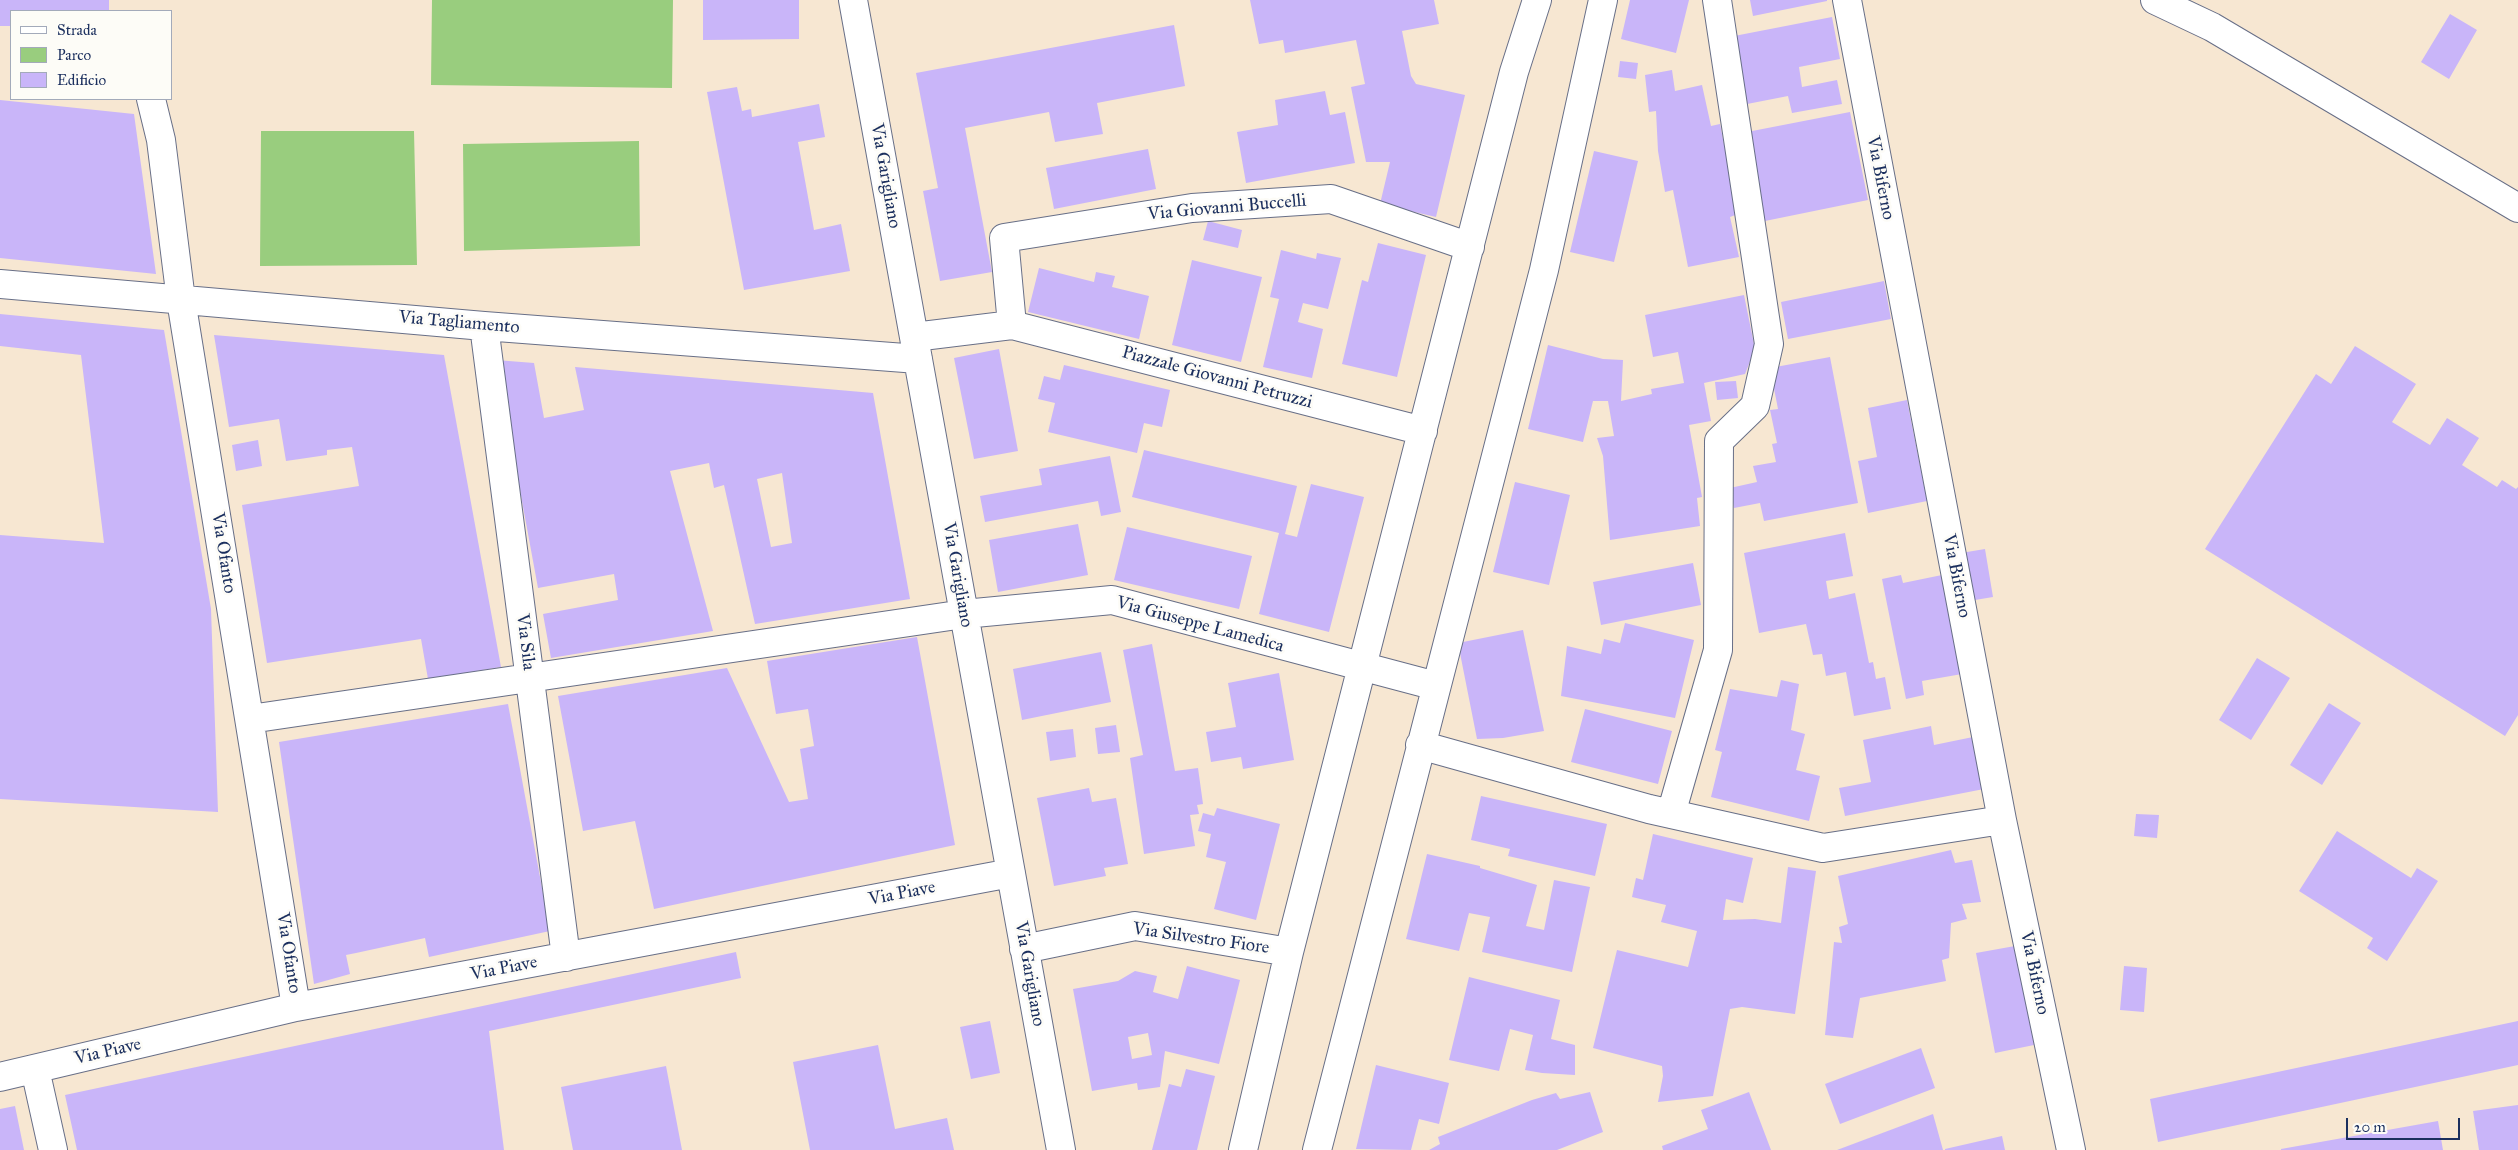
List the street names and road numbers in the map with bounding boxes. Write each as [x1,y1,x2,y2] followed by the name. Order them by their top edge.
[865,122,905,230] street label: Via Garigliano
[1861,134,1899,222] street label: Via Biferno
[1147,190,1307,226] street label: Via Giovanni Buccelli
[398,307,520,339] street label: Via Tagliamento
[1119,342,1315,414] street label: Piazzale Giovanni Petruzzi
[206,511,240,595] street label: Via Ofanto
[937,521,977,629] street label: Via Garigliano
[1937,532,1975,620] street label: Via Biferno
[1114,592,1286,658] street label: Via Giuseppe Lamedica
[511,613,539,671] street label: Via Sila
[867,877,937,911] street label: Via Piave
[271,911,305,995] street label: Via Ofanto
[1131,919,1271,959] street label: Via Silvestro Fiore
[1009,920,1049,1028] street label: Via Garigliano
[2015,929,2053,1017] street label: Via Biferno
[469,952,539,986] street label: Via Piave
[73,1034,143,1070] street label: Via Piave

